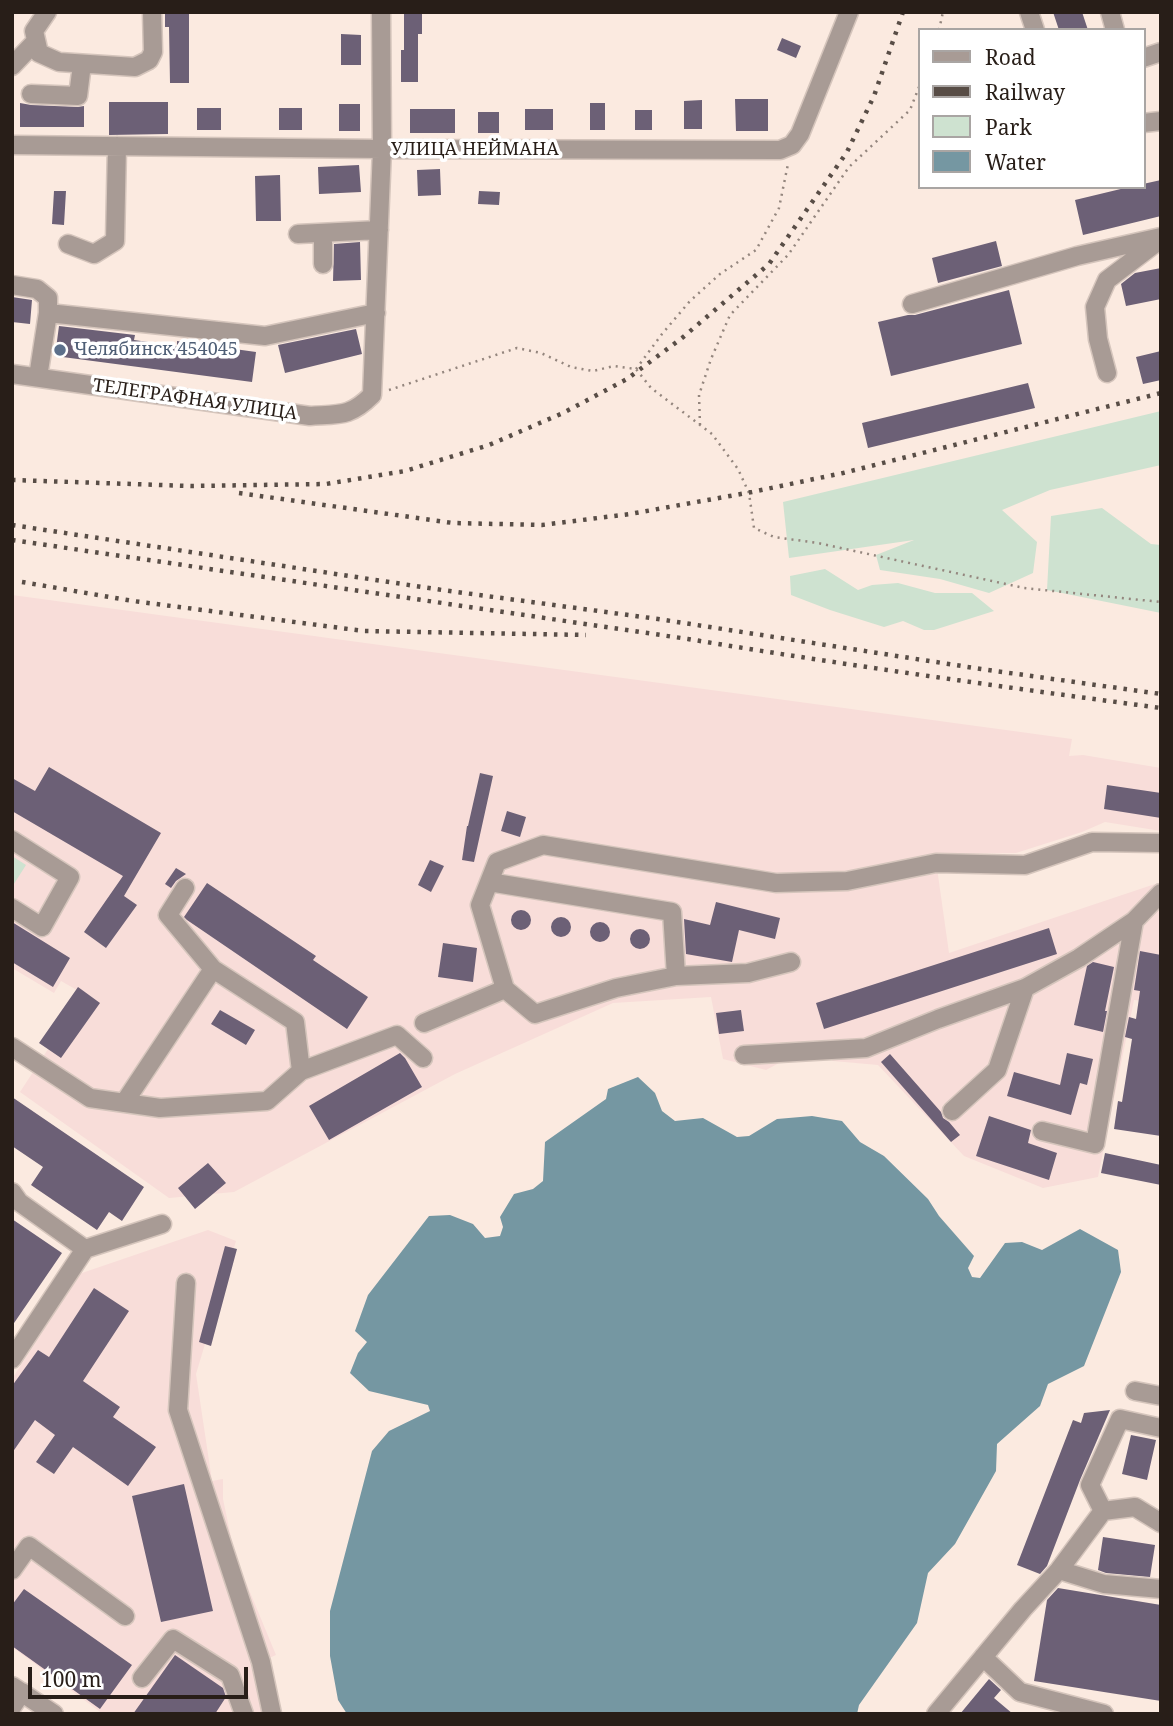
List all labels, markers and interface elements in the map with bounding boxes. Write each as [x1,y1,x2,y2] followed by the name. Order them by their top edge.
[918,28,1145,189] legend
[985,43,1036,71] text: Road
[985,78,1065,106] text: Railway
[985,113,1032,141] text: Park
[391,139,559,161] street label: УЛИЦА НЕЙМАНА
[985,148,1046,176] text: Water
[74,339,238,361] place label: Челябинск 454045
[52,342,68,358] marker: Челябинск 454045
[91,375,299,425] street label: ТЕЛЕГРАФНАЯ УЛИЦА
[32,1652,252,1696] scale bar
[41,1665,102,1693] text: 100 m

